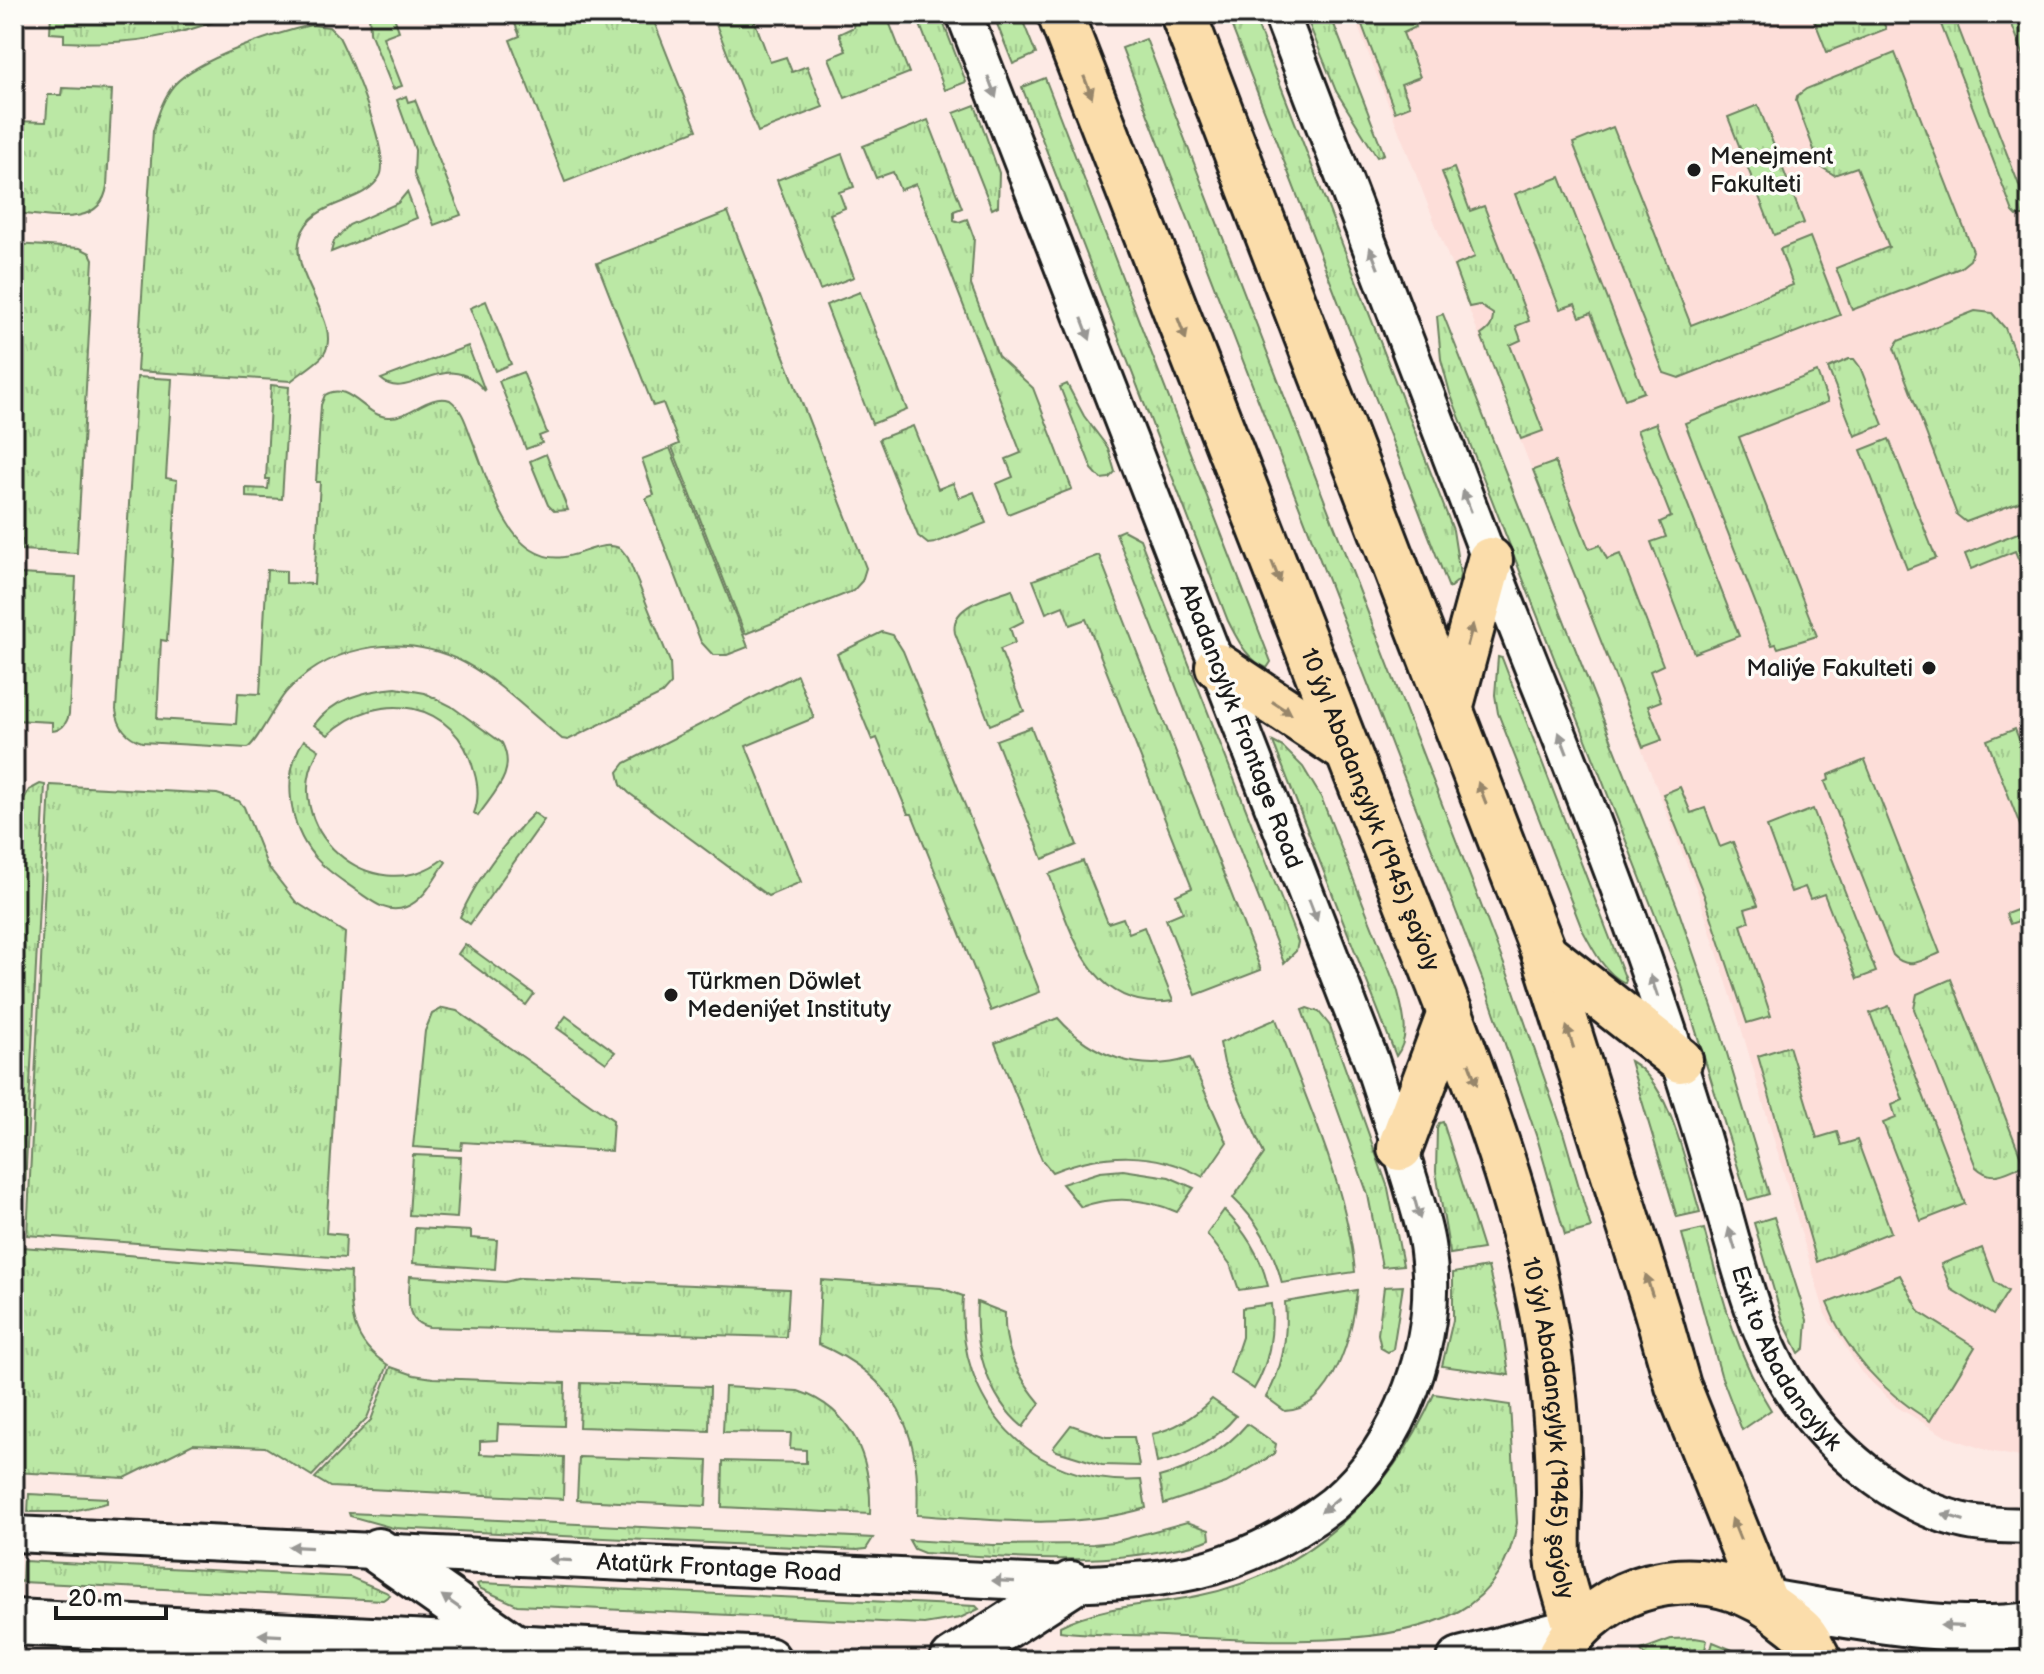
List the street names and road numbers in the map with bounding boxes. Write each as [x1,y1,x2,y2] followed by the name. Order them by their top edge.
[1173,579,1309,873] street label: Abadancylyk Frontage Road
[1294,644,1447,975] street label: 10 ýyl Abadançylyk (1945) şaýoly
[1516,1254,1581,1603] street label: 10 ýyl Abadançylyk (1945) şaýoly
[1725,1262,1848,1457] street label: Exit to Abadancylyk
[596,1547,842,1588] street label: Atatürk Frontage Road

